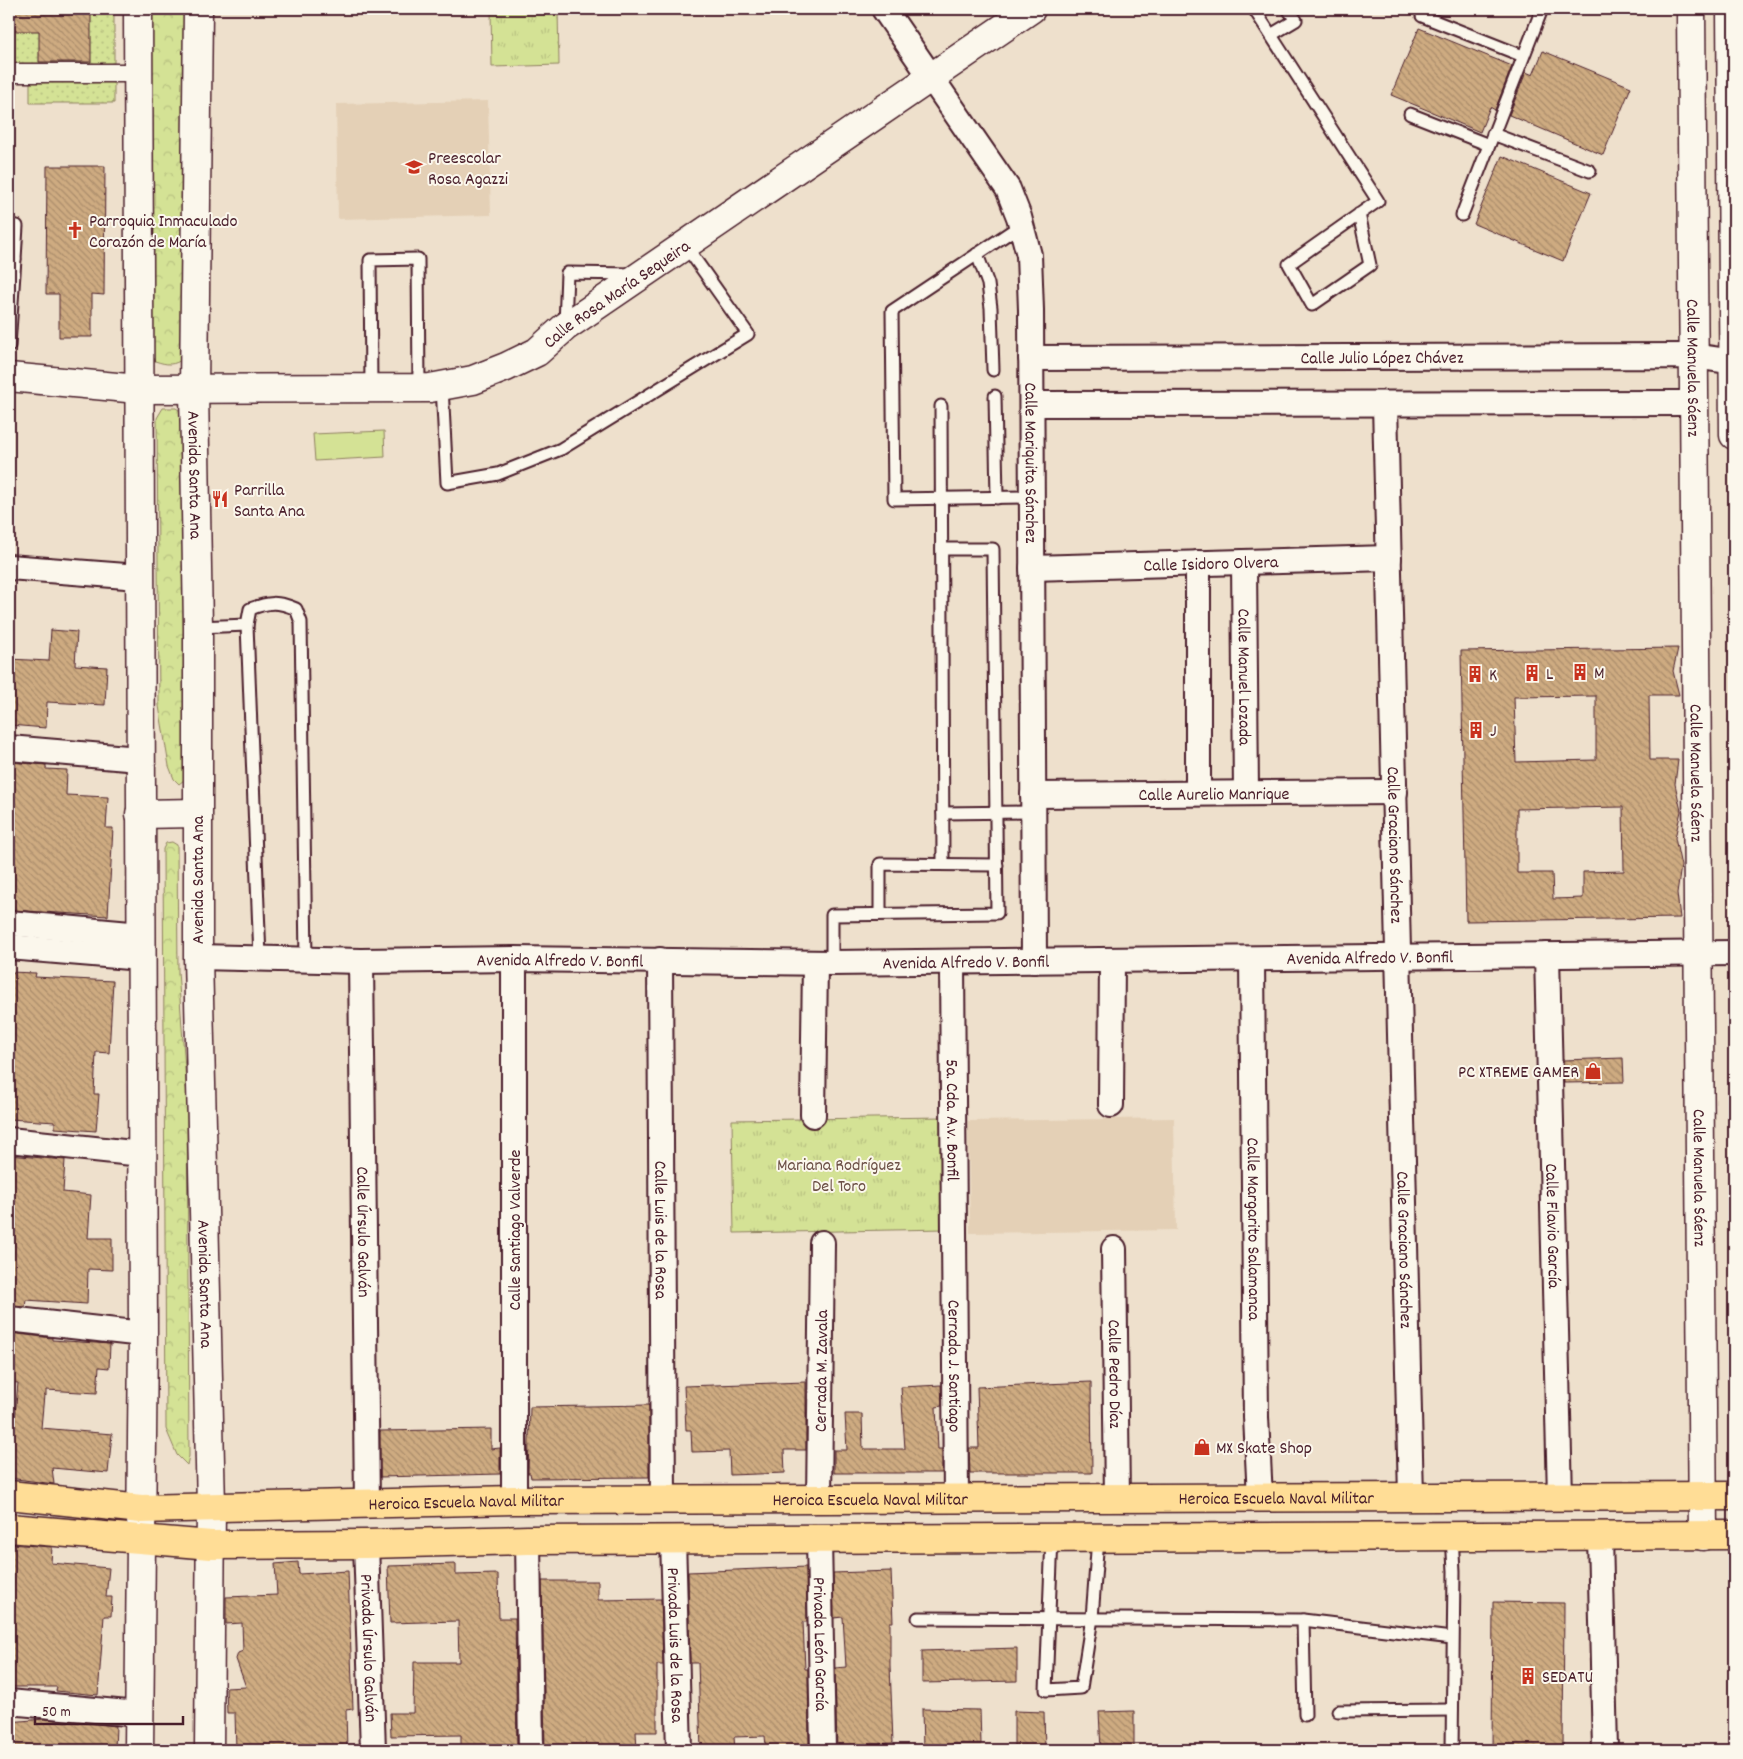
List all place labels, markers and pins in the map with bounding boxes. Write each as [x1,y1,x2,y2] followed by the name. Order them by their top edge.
[428,147,508,193] place label: Preescolar Rosa Agazzi
[404,157,424,177] school or university icon: Preescolar Rosa Agazzi
[89,210,237,256] place label: Parroquia Inmaculado Corazón de María
[65,220,85,240] church icon: Parroquia Inmaculado Corazón de María
[234,479,305,525] place label: Parrilla Santa Ana
[210,489,230,509] restaurant icon: Parrilla Santa Ana
[1570,662,1590,682] building icon: M
[1594,662,1605,687] place label: M
[1522,663,1542,683] building icon: L
[1546,663,1554,688] place label: L
[1465,664,1485,684] building icon: K
[1489,664,1497,689] place label: K
[1466,720,1486,740] building icon: J
[1490,720,1497,745] place label: J
[1458,1061,1579,1086] place label: PC XTREME GAMER
[1583,1061,1603,1081] shop icon: PC XTREME GAMER
[1192,1437,1212,1457] shop icon: MX Skate Shop
[1216,1437,1312,1462] place label: MX Skate Shop
[1518,1666,1538,1686] building icon: SEDATU
[1542,1666,1593,1691] place label: SEDATU

